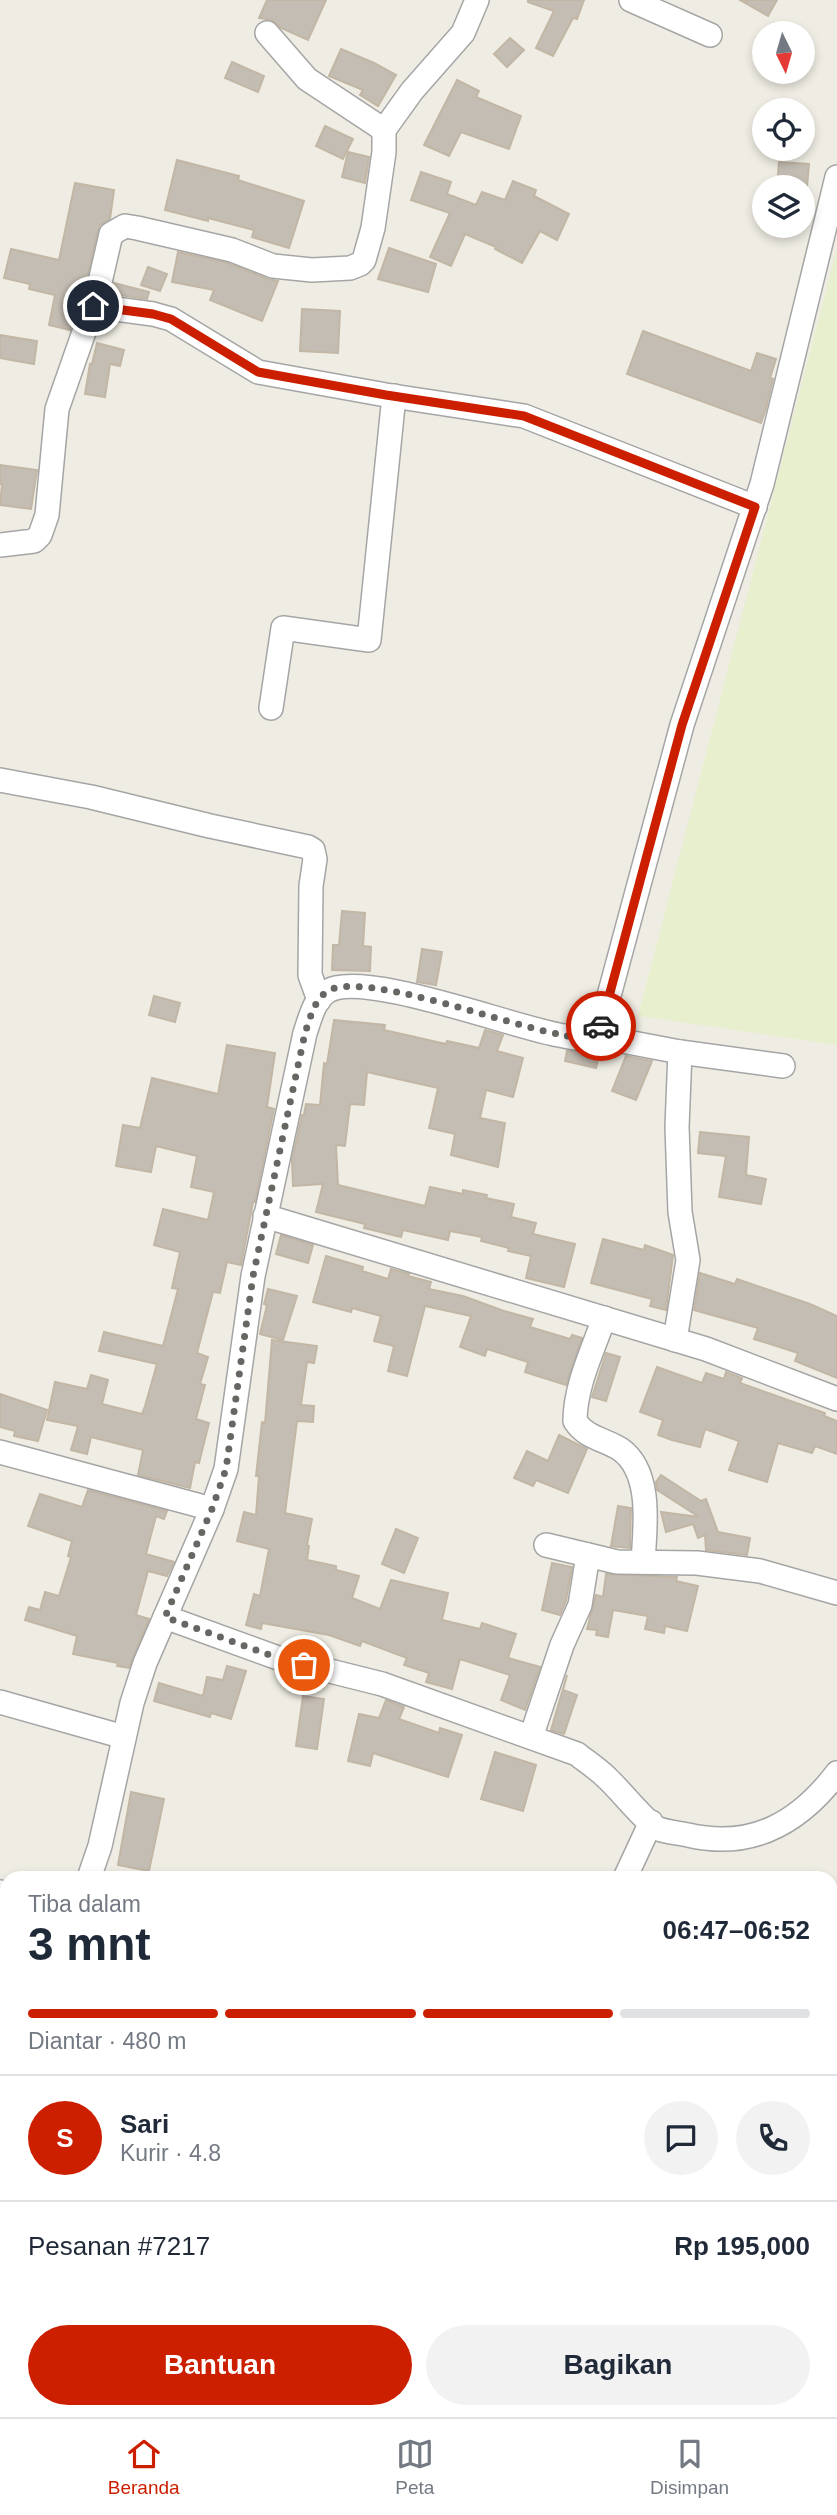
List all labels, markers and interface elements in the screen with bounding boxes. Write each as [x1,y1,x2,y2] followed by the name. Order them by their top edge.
[752,21,816,84] north arrow
[752,21,815,238] map controls
[752,98,815,161] button: locate
[752,175,815,238] button: layers
[63,276,123,336] pin
[74,287,112,325] icon: home
[566,991,636,1061] courier
[582,1007,620,1045] icon: car
[274,1635,334,1695] pin
[285,1646,323,1684] icon: bag
[28,1891,141,1917] text: Tiba dalam
[663,1915,810,1945] text: 06:47–06:52
[28,1918,151,1970] text: 3 mnt
[28,2028,187,2054] text: Diantar · 480 m
[644,2101,718,2175] button: chat
[736,2101,810,2175] button: phone
[120,2109,169,2139] text: Sari
[56,2123,74,2153] text: S
[120,2140,221,2166] text: Kurir · 4.8
[28,2231,210,2261] text: Pesanan #7217
[674,2231,810,2261] text: Rp 195,000
[28,2325,412,2405] button: Bantuan
[426,2325,810,2405] button: Bagikan
[108,2435,180,2499] tab: Beranda
[395,2435,434,2499] tab: Peta
[650,2435,729,2499] tab: Disimpan

